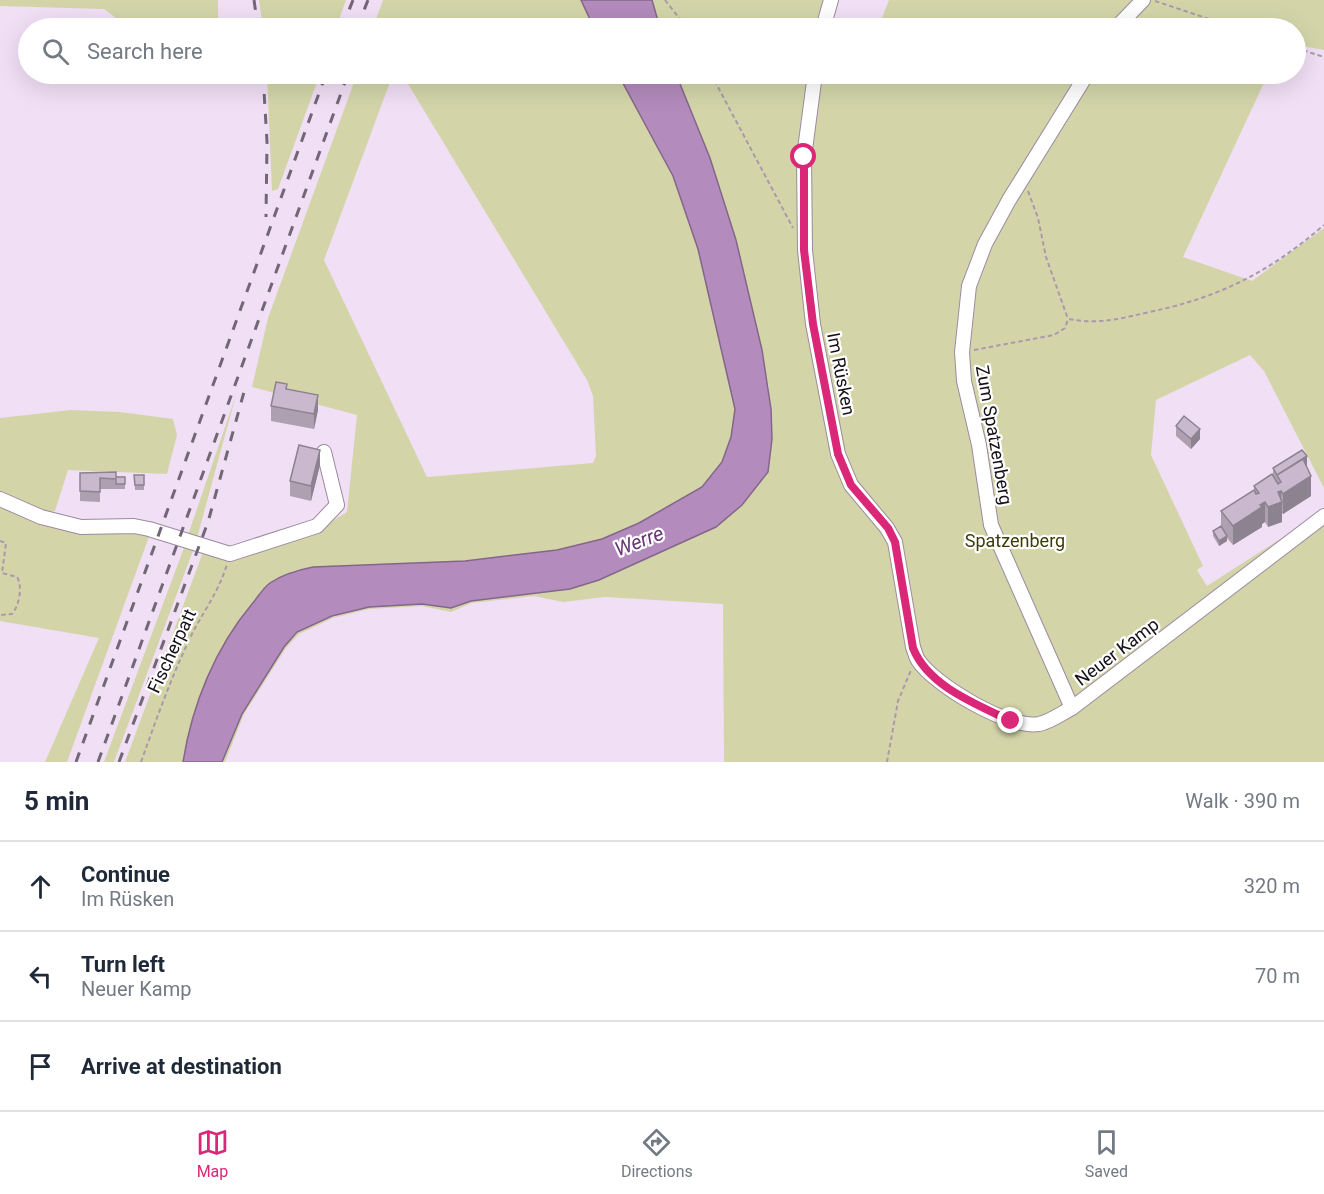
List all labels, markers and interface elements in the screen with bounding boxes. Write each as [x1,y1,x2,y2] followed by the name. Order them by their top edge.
[18,18,1306,84] search box
[39,35,72,68] icon: search
[87,39,203,64] text: Search here
[790,143,816,169] route start
[823,331,860,417] street label: Im Rüsken
[972,364,1017,506] street label: Zum Spatzenberg
[611,521,667,561] water label: Werre
[965,530,1065,551] park label: Spatzenberg
[143,605,200,696] street label: Fischerpatt
[1071,613,1163,690] street label: Neuer Kamp
[997,707,1023,733] route end
[24,786,89,816] text: 5 min
[1185,789,1300,813] text: Walk · 390 m
[81,862,170,887] text: Continue
[24,870,57,903] icon: ahead
[1244,874,1300,898] text: 320 m
[81,887,174,911] text: Im Rüsken
[81,952,165,977] text: Turn left
[24,960,57,993] icon: left
[1255,964,1300,988] text: 70 m
[81,977,191,1001] text: Neuer Kamp
[24,1050,57,1083] icon: arrive
[81,1054,282,1079] text: Arrive at destination
[196,1126,229,1181] tab: Map
[621,1126,693,1181] tab: Directions
[1085,1126,1128,1181] tab: Saved

